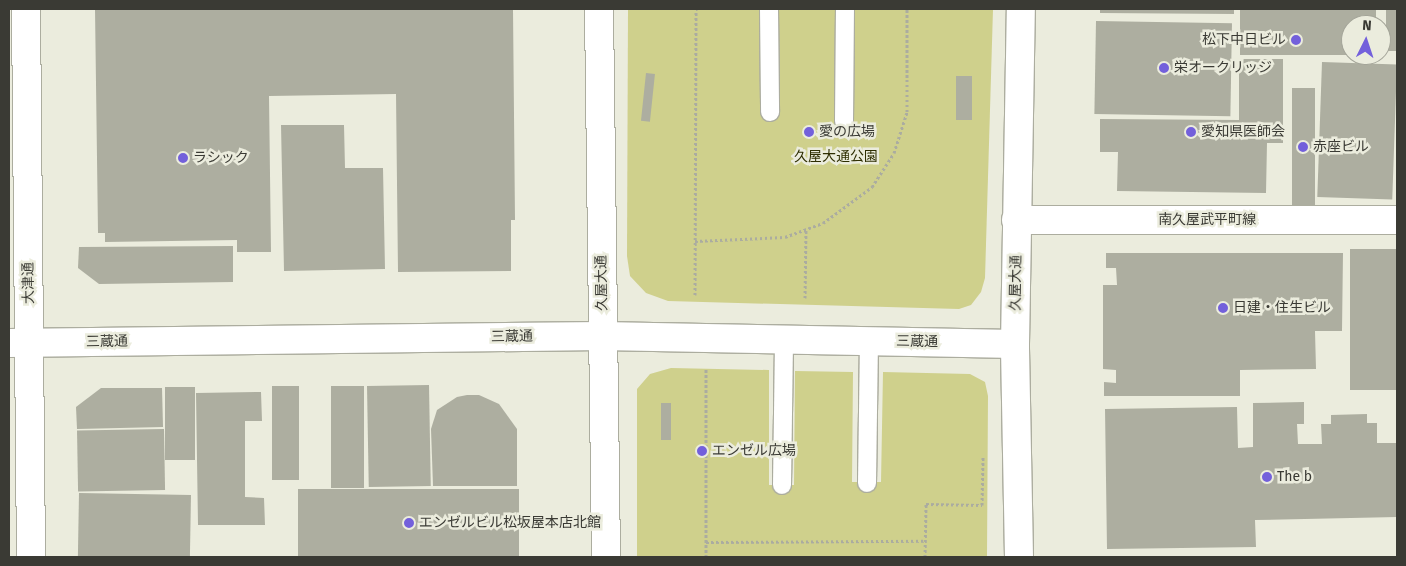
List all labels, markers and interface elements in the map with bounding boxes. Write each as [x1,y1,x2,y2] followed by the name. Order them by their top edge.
[1341,15,1391,65] north arrow
[1362,17,1372,34] text: N
[1202,32,1286,48] place label: 松下中日ビル
[1290,34,1302,46] marker: 松下中日ビル
[1174,60,1272,76] place label: 栄オークリッジ
[1158,62,1170,74] marker: 栄オークリッジ
[819,124,875,140] place label: 愛の広場
[1201,124,1285,140] place label: 愛知県医師会
[803,126,815,138] marker: 愛の広場
[1185,126,1197,138] marker: 愛知県医師会
[1313,139,1369,155] place label: 赤座ビル
[1297,141,1309,153] marker: 赤座ビル
[794,149,878,165] park label: 久屋大通公園
[193,150,249,166] place label: ラシック
[177,152,189,164] marker: ラシック
[1158,212,1256,228] street label: 南久屋武平町線
[593,255,611,311] street label: 久屋大通
[1007,255,1025,311] street label: 久屋大通
[20,262,38,304] street label: 大津通
[1233,300,1331,316] place label: 日建・住生ビル
[1217,302,1229,314] marker: 日建・住生ビル
[491,328,533,346] street label: 三蔵通
[86,333,128,351] street label: 三蔵通
[896,333,938,351] street label: 三蔵通
[712,443,796,459] place label: エンゼル広場
[696,445,708,457] marker: エンゼル広場
[1277,469,1312,485] place label: The b
[1261,471,1273,483] marker: The b
[419,515,601,531] place label: エンゼルビル松坂屋本店北館
[403,517,415,529] marker: エンゼルビル松坂屋本店北館

